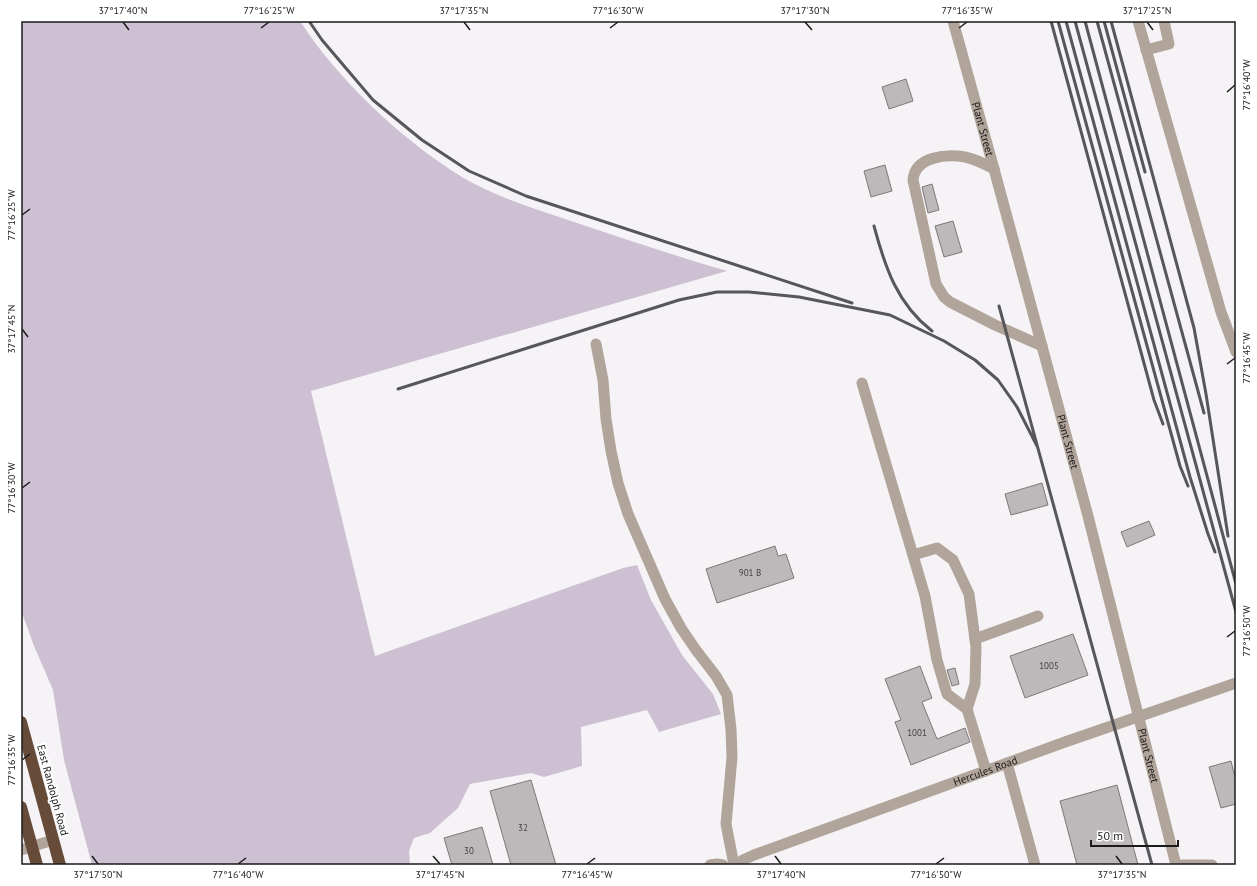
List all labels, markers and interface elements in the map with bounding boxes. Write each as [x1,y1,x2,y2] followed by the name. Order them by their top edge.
[98,4,148,17] text: 37°17'40"N
[243,4,295,17] text: 77°16'25"W
[439,4,489,17] text: 37°17'35"N
[592,4,644,17] text: 77°16'30"W
[780,4,830,17] text: 37°17'30"N
[941,4,993,17] text: 77°16'35"W
[1122,4,1172,17] text: 37°17'25"N
[1240,59,1253,111] text: 77°16'40"W
[969,100,997,158] street label: Plant Street
[5,189,18,241] text: 77°16'25"W
[5,304,18,354] text: 37°17'45"N
[1240,332,1253,384] text: 77°16'45"W
[1054,413,1082,471] street label: Plant Street
[5,462,18,514] text: 77°16'30"W
[739,567,761,578] house number: 901 B
[1240,605,1253,657] text: 77°16'50"W
[1039,660,1059,671] house number: 1005
[907,727,927,738] house number: 1001
[1135,727,1162,784] street label: Plant Street
[5,734,18,786] text: 77°16'35"W
[34,743,72,837] street label: East Randolph Road
[951,753,1019,789] street label: Hercules Road
[518,822,528,833] house number: 32
[1091,822,1178,848] scale bar
[1097,828,1123,843] text: 50 m
[464,845,474,856] house number: 30
[73,868,123,881] text: 37°17'50"N
[212,868,264,881] text: 77°16'40"W
[415,868,465,881] text: 37°17'45"N
[561,868,613,881] text: 77°16'45"W
[756,868,806,881] text: 37°17'40"N
[910,868,962,881] text: 77°16'50"W
[1097,868,1147,881] text: 37°17'35"N

